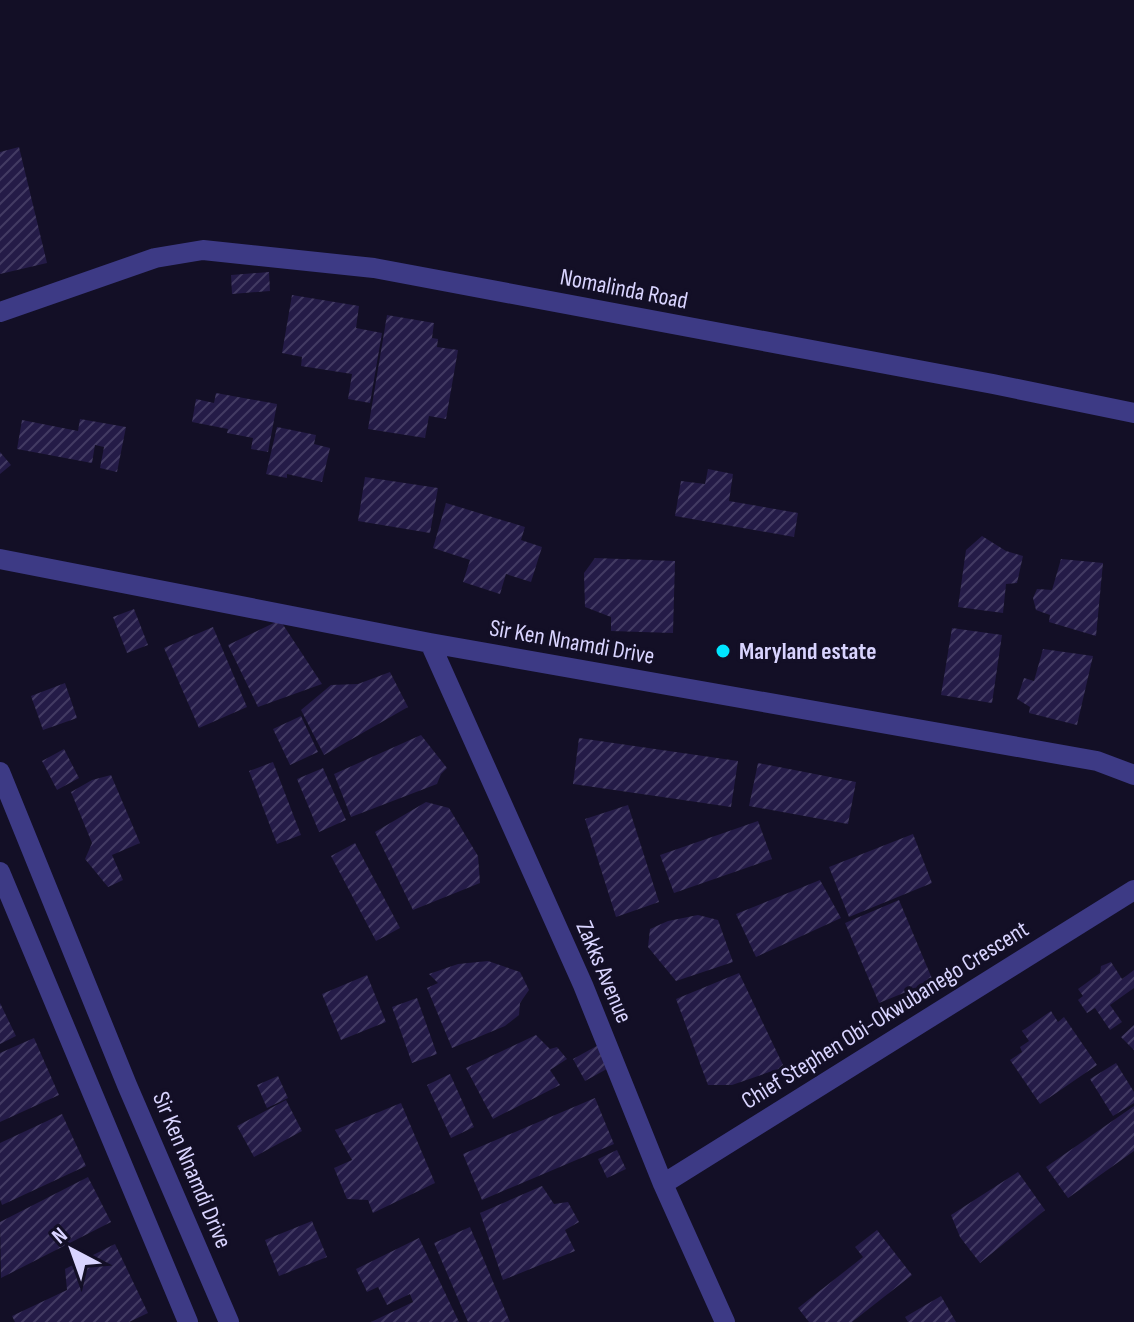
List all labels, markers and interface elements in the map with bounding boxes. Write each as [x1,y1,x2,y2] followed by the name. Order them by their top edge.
[558,262,690,316] street label: Nomalinda Road
[487,613,657,671] street label: Sir Ken Nnamdi Drive
[739,637,876,666] place label: Maryland estate
[714,642,732,660] marker: Maryland estate
[736,914,1034,1116] street label: Chief Stephen Obi-Okwubanego Crescent
[570,917,638,1027] street label: Zakks Avenue
[146,1087,238,1253] street label: Sir Ken Nnamdi Drive
[32,1210,112,1290] north arrow
[47,1222,73,1250] text: N

